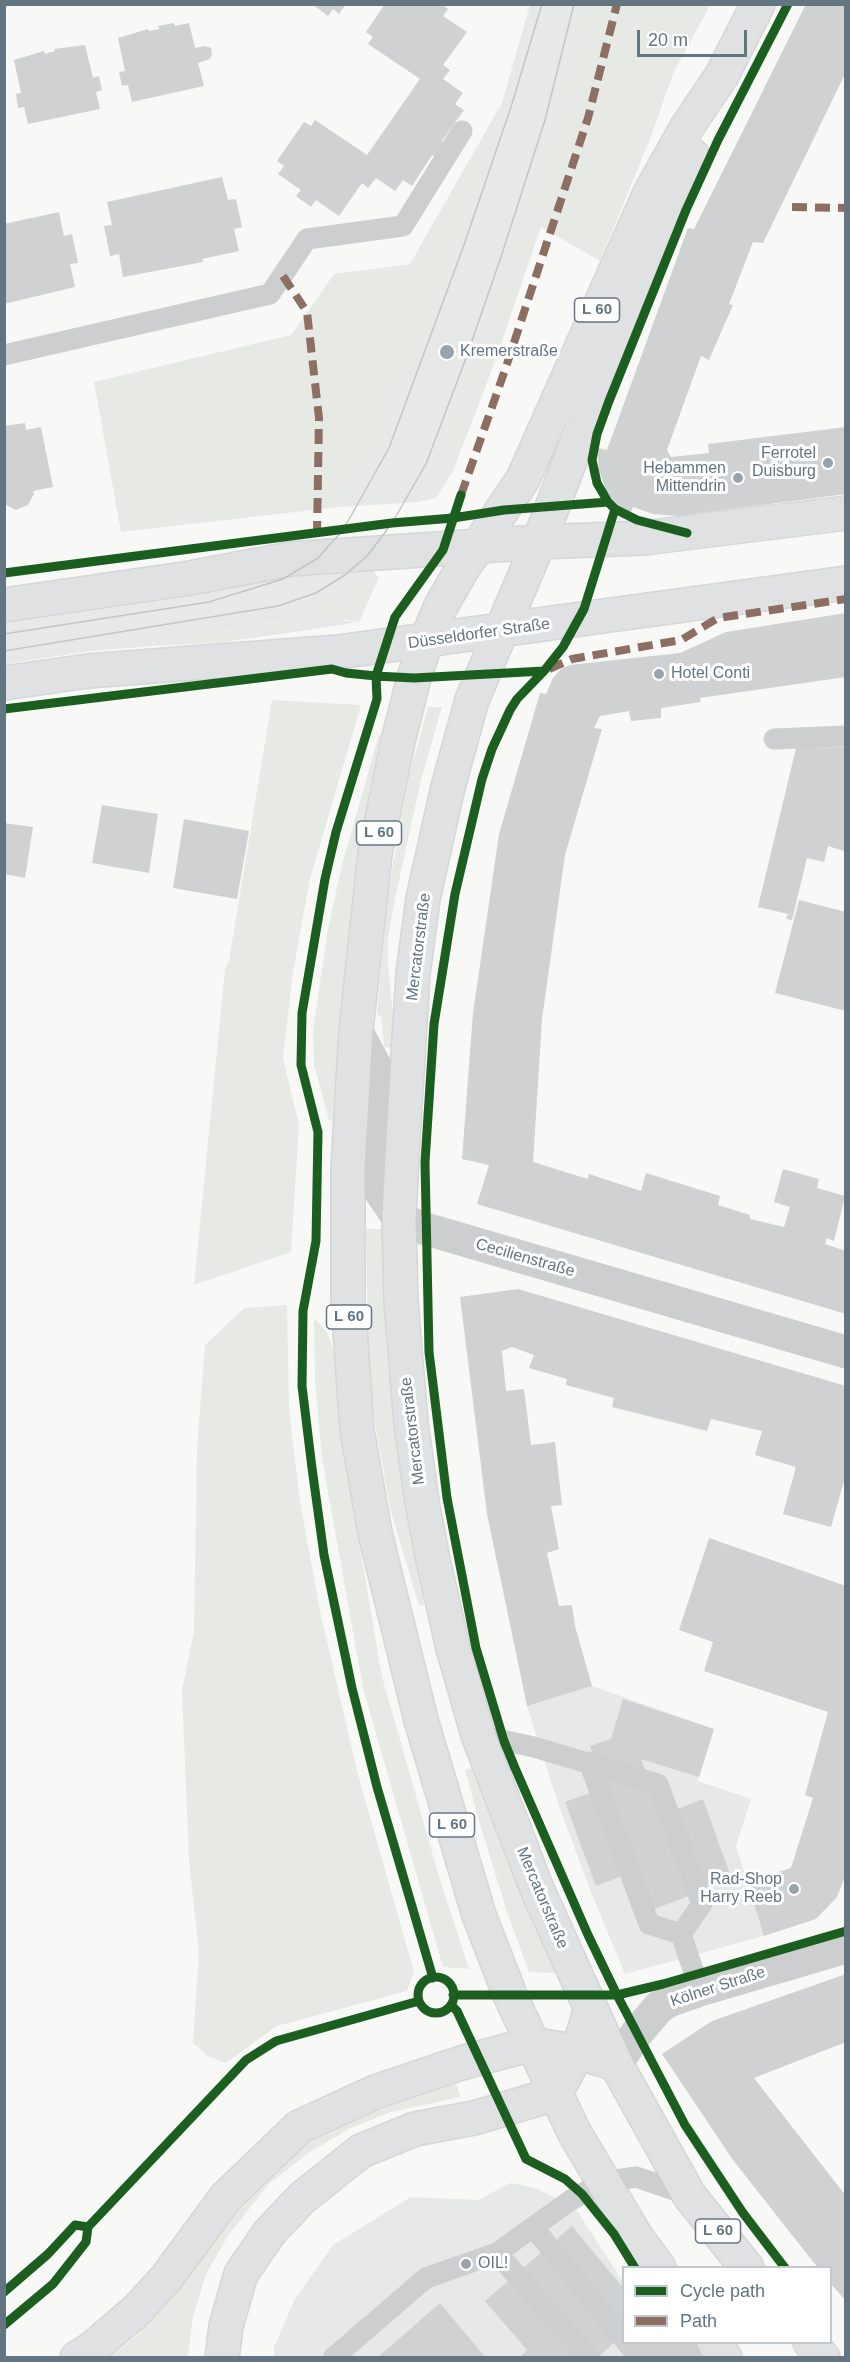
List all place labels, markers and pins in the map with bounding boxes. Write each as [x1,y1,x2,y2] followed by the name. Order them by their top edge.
[460,342,558,362] place label: Kremerstraße
[438,343,456,361] marker: Kremerstraße
[752,444,816,482] place label: Ferrotel Duisburg
[821,456,835,470] marker: Ferrotel Duisburg
[643,459,726,497] place label: Hebammen Mittendrin
[731,471,745,485] marker: Hebammen Mittendrin
[671,664,750,684] place label: Hotel Conti
[652,667,666,681] marker: Hotel Conti
[700,1870,782,1908] place label: Rad-Shop Harry Reeb
[787,1882,801,1896] marker: Rad-Shop Harry Reeb
[478,2254,508,2274] place label: OIL!
[459,2257,473,2271] marker: OIL!

